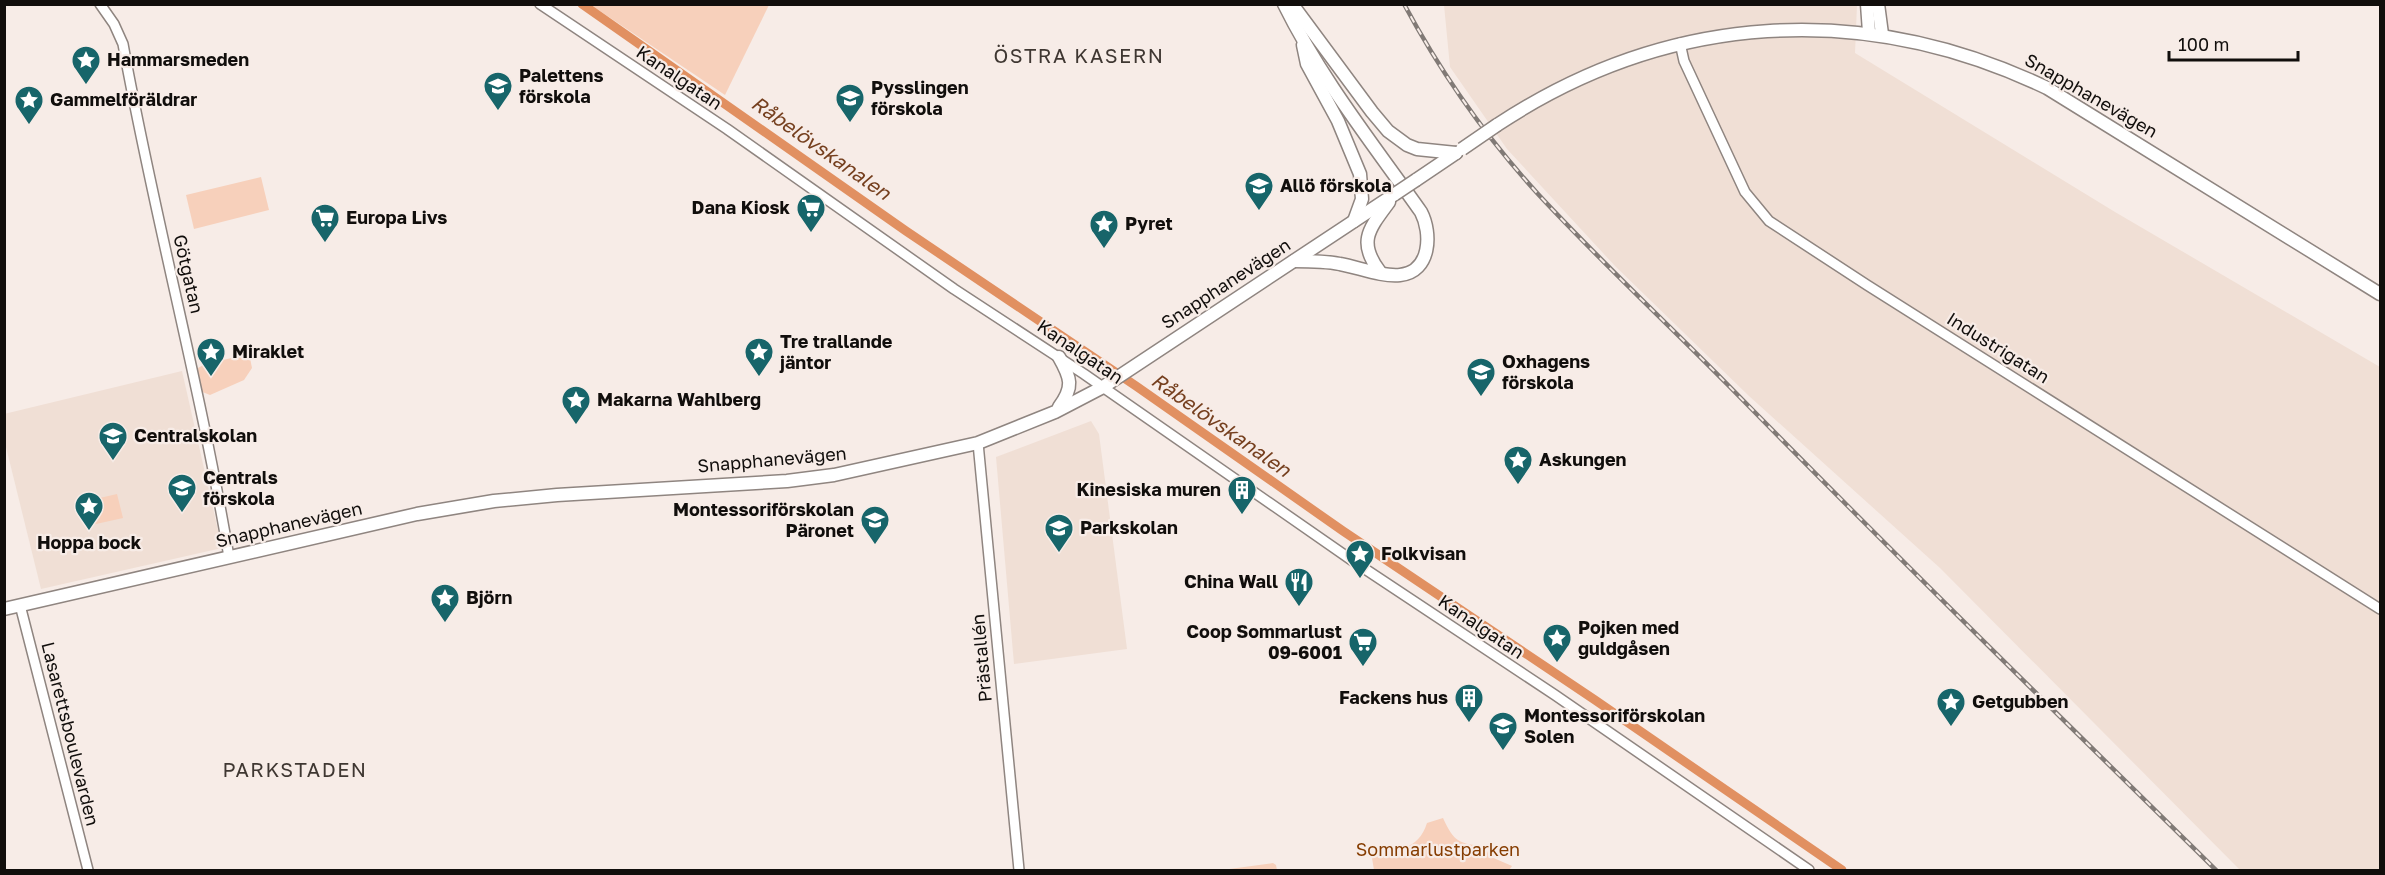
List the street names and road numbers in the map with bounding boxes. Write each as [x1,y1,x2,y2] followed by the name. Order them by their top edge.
[632,40,727,114] street label: Kanalgatan
[2021,48,2162,142] street label: Snapphanevägen
[169,232,209,315] street label: Götgatan
[1157,233,1294,333] street label: Snapphanevägen
[1943,307,2054,387] street label: Industrigatan
[1033,314,1128,388] street label: Kanalgatan
[696,442,847,476] street label: Snapphanevägen
[213,496,364,552] street label: Snapphanevägen
[1434,589,1529,663] street label: Kanalgatan
[966,613,996,703] street label: Prästallén
[37,639,104,828] street label: Lasarettsboulevarden

